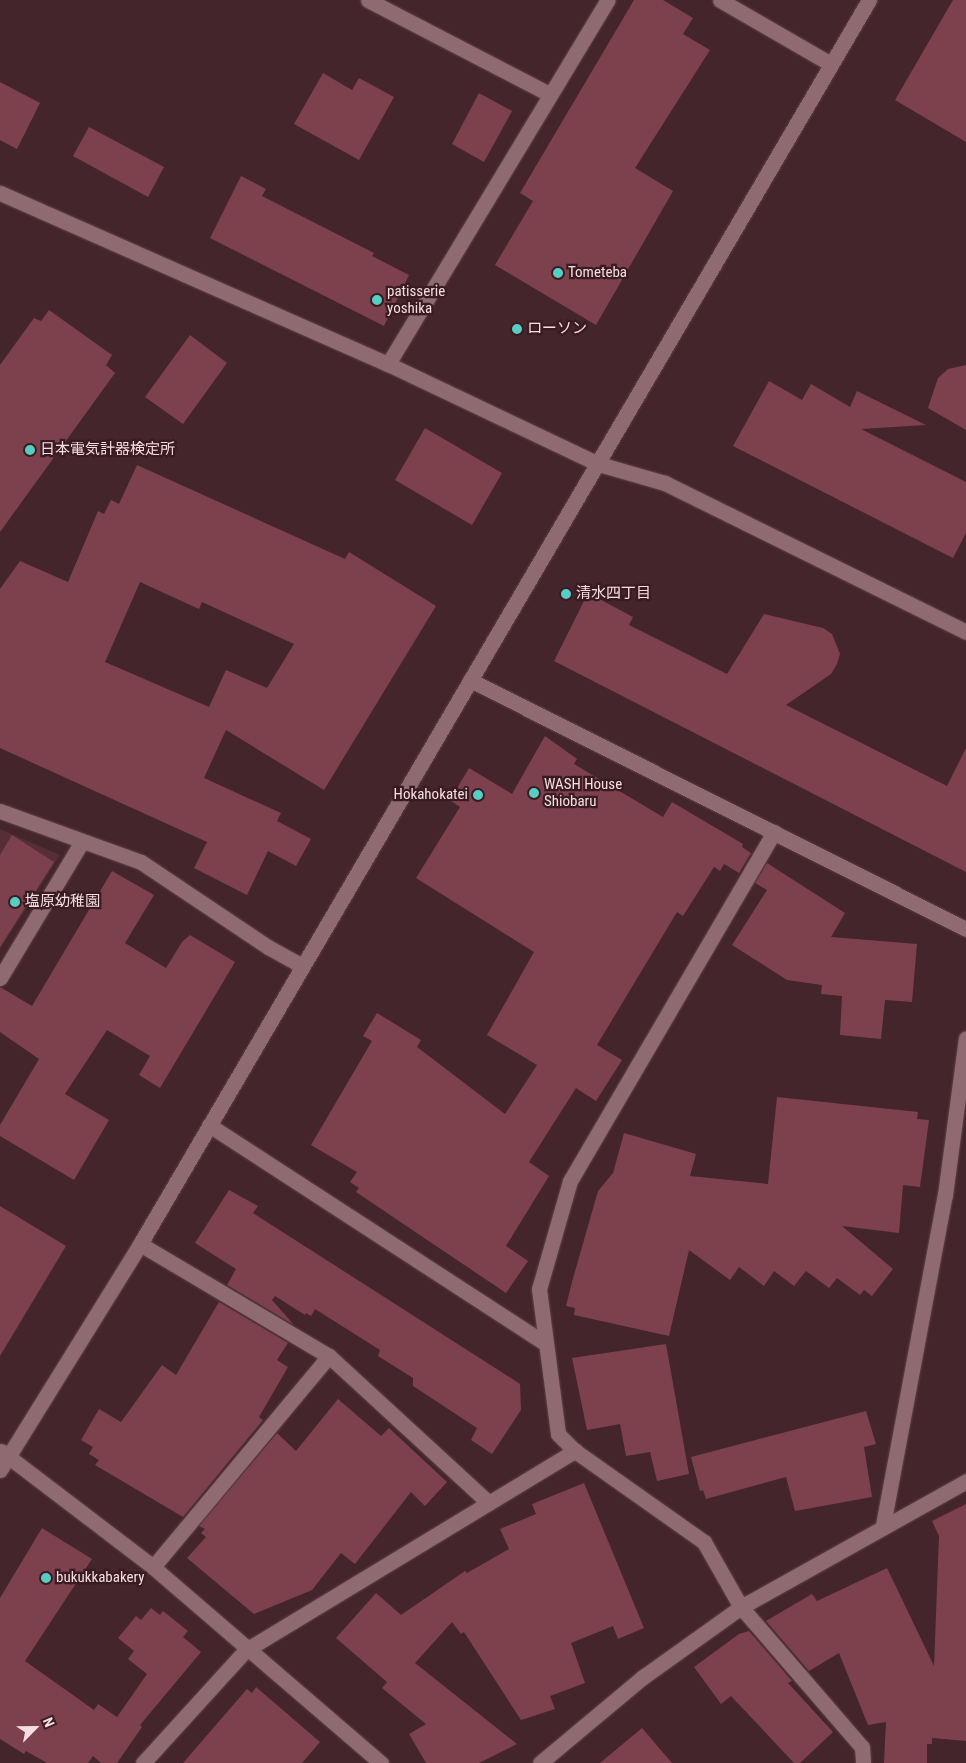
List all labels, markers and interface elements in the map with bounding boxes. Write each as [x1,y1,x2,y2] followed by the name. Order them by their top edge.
[568,264,627,282] place label: Tometeba
[552,267,564,279] marker: Tometeba
[387,282,445,317] place label: patisserie yoshika
[371,294,383,306] marker: patisserie yoshika
[527,320,587,338] place label: ローソン
[511,323,523,335] marker: ローソン
[40,441,175,459] place label: 日本電気計器検定所
[24,444,36,456] marker: 日本電気計器検定所
[576,585,651,603] place label: 清水四丁目
[560,588,572,600] marker: 清水四丁目
[544,775,622,810] place label: WASH House Shiobaru
[394,786,468,804] place label: Hokahokatei
[528,787,540,799] marker: WASH House Shiobaru
[472,789,484,801] marker: Hokahokatei
[25,893,100,911] place label: 塩原幼稚園
[9,896,21,908] marker: 塩原幼稚園
[56,1569,145,1587] place label: bukukkabakery
[40,1572,52,1584] marker: bukukkabakery
[10,1703,60,1753] north arrow
[40,1715,58,1729] text: N

